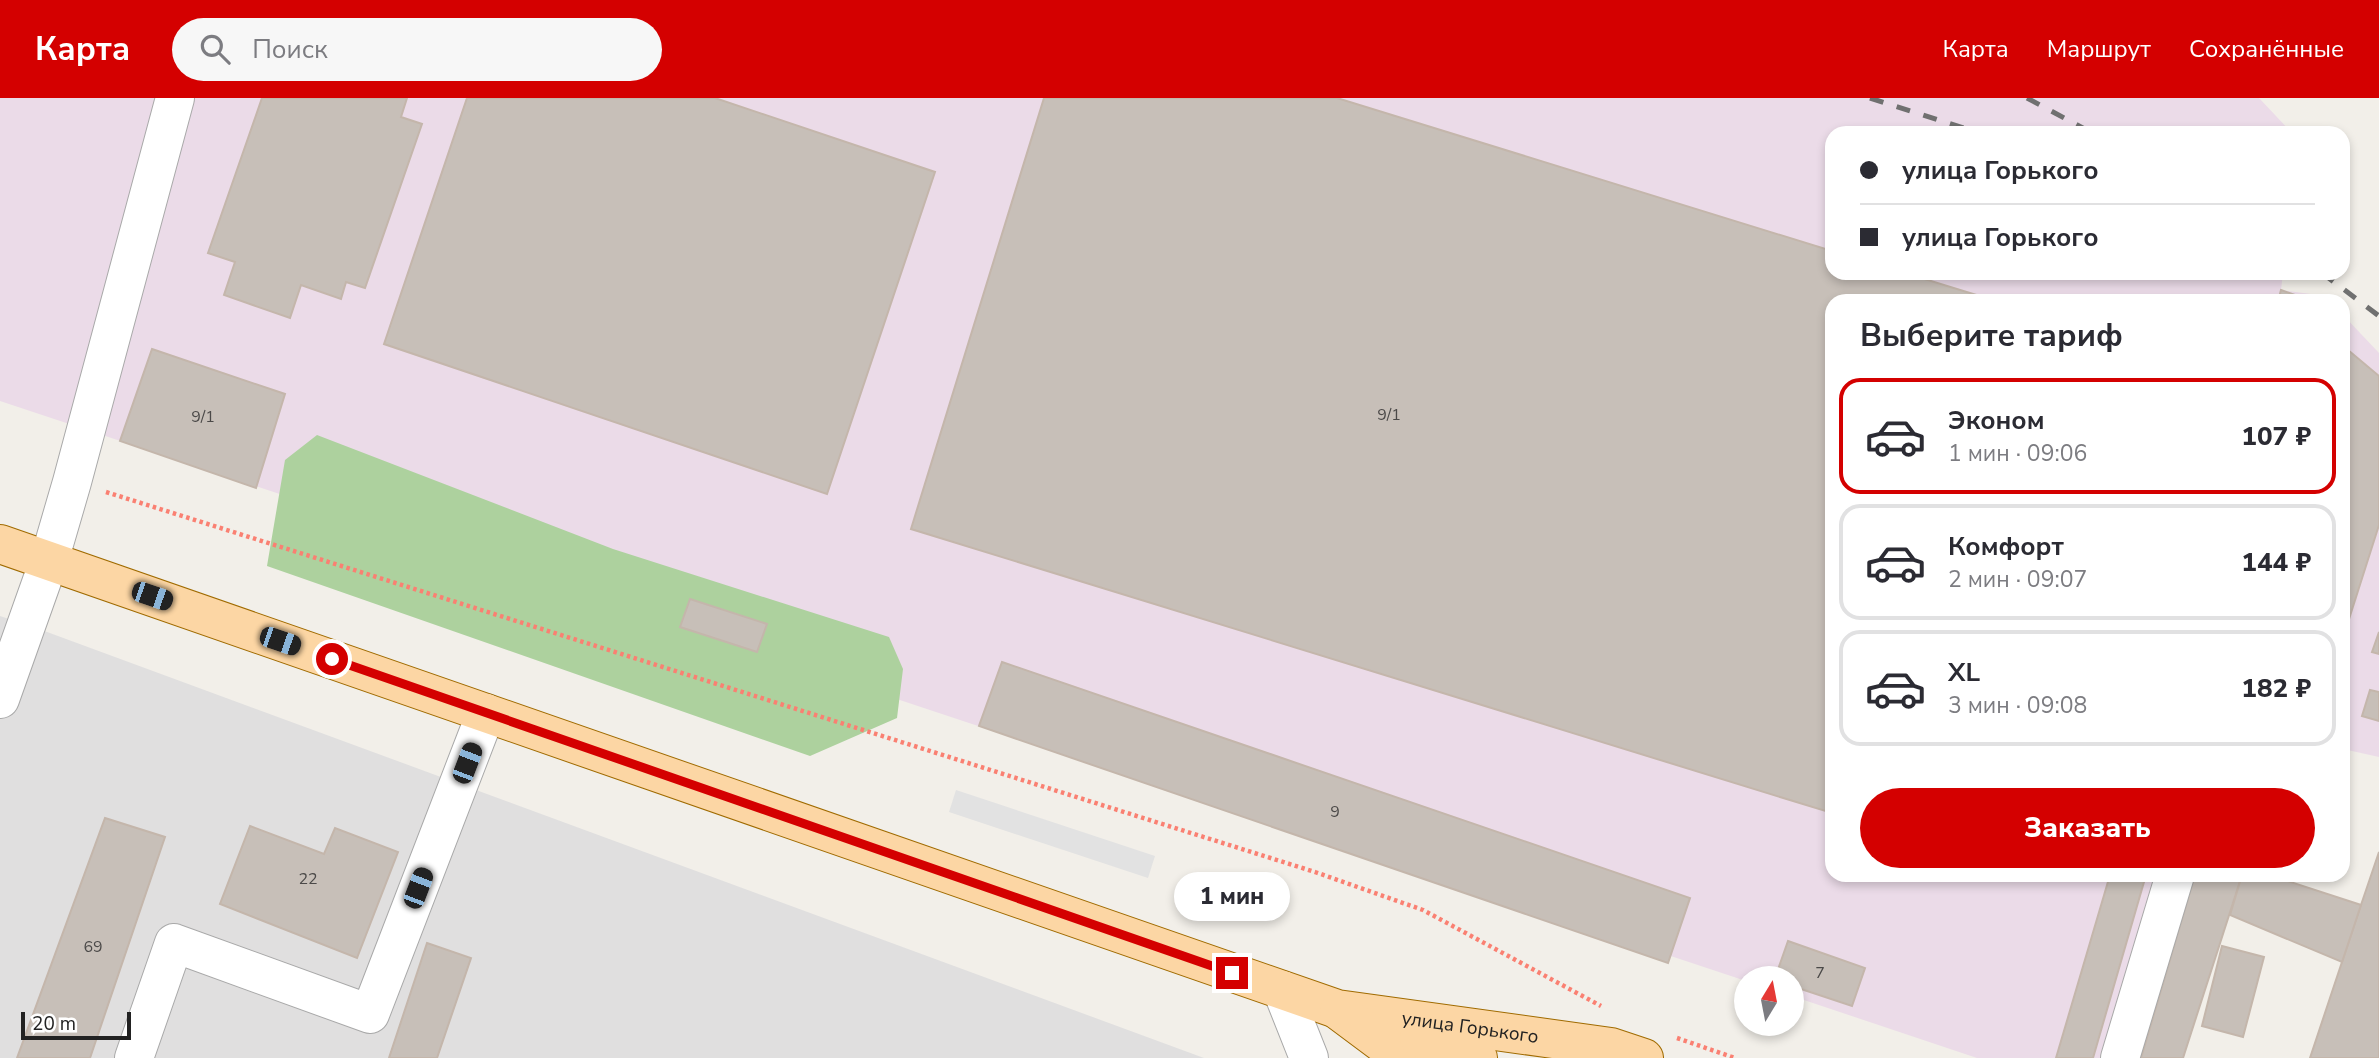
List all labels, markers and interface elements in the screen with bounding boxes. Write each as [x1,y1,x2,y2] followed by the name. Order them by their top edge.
[172,18,662,81] search box
[35,27,130,72] text: Карта
[196,30,234,68] icon: search
[252,32,328,67] text: Поиск
[1943,33,2009,65] text: Карта
[2047,33,2151,65] text: Маршрут
[2189,33,2344,65] text: Сохранённые
[1902,153,2098,188] text: улица Горького
[1902,220,2098,255] text: улица Горького
[1860,314,2123,357] text: Выберите тариф
[1948,403,2045,438] text: Эконом
[1377,404,1401,426] house number: 9/1
[1864,405,1927,468] icon: car
[191,406,215,428] house number: 9/1
[2241,419,2311,454] text: 107 ₽
[1948,438,2087,469] text: 1 мин · 09:06
[1948,529,2064,564] text: Комфорт
[1864,531,1927,594] icon: car
[2241,545,2311,580] text: 144 ₽
[1948,564,2087,595] text: 2 мин · 09:07
[129,579,176,613] car
[257,624,304,658] car
[316,643,348,675] route start
[1948,655,1980,690] text: XL
[1864,657,1927,720] icon: car
[2241,671,2311,706] text: 182 ₽
[1948,690,2087,721] text: 3 мин · 09:08
[450,740,485,786] car
[1860,788,2315,868] button: Заказать
[1330,801,1340,823] house number: 9
[401,865,436,911] car
[298,868,318,890] house number: 22
[1174,872,1290,920] callout: 1 мин
[1200,881,1264,912] text: 1 мин
[83,936,103,958] house number: 69
[1216,957,1248,989] route end
[1815,962,1825,984] house number: 7
[1734,966,1804,1036] north arrow
[1734,966,1804,1036] map controls
[1400,1005,1540,1050] street label: улица Горького
[21,1009,131,1041] scale bar
[32,1011,76,1037] text: 20 m

